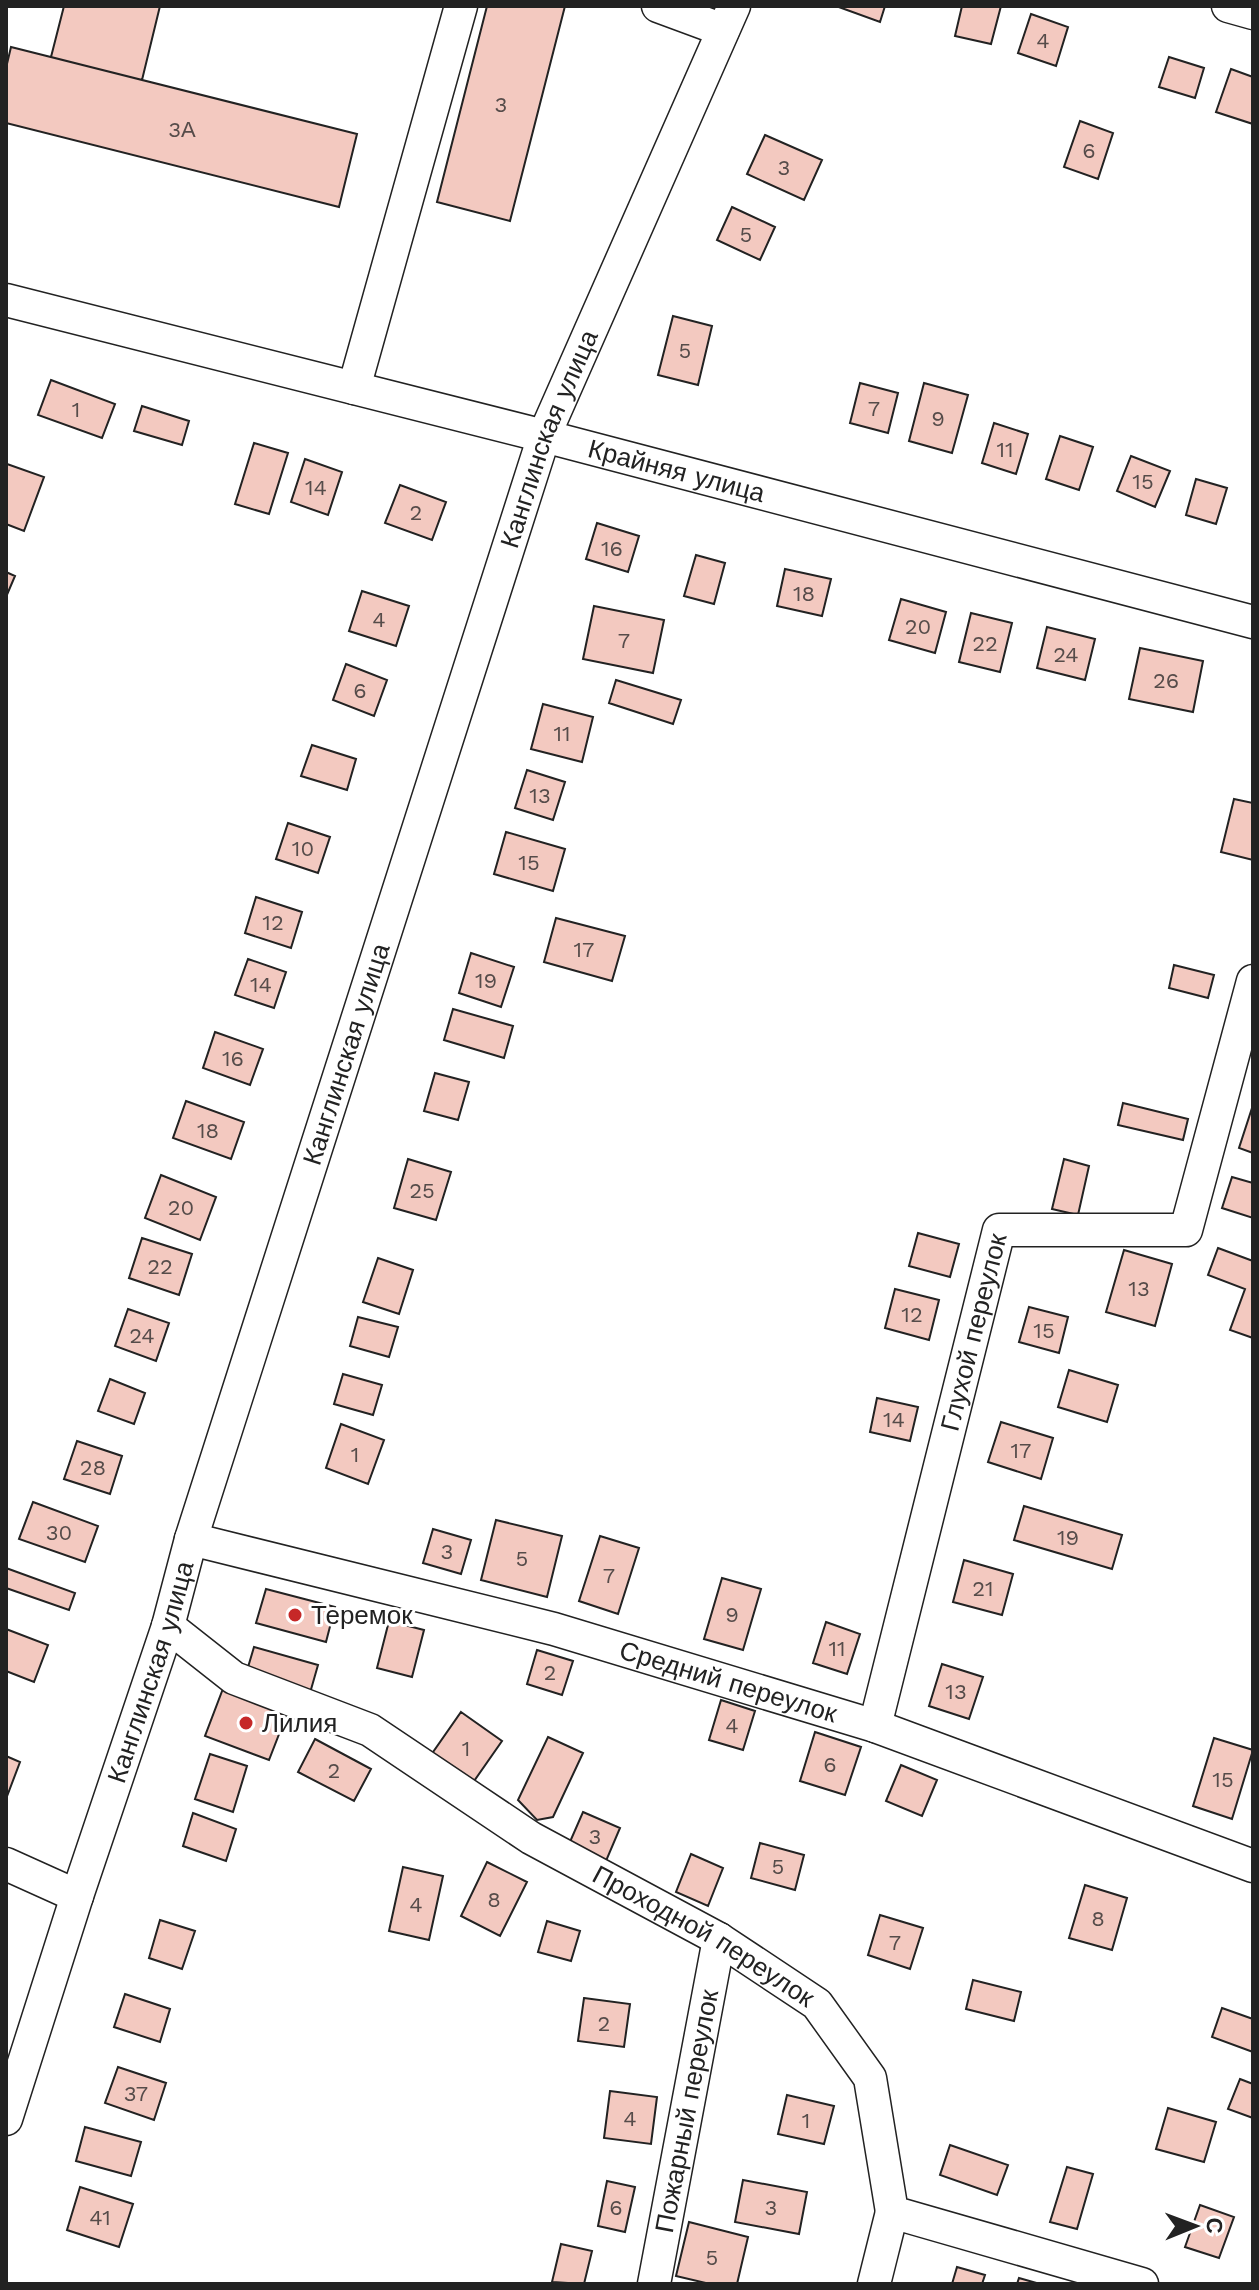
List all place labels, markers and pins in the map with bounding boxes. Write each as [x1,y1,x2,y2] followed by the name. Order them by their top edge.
[311,1600,413,1630] place label: Теремок
[286,1606,304,1624] marker: Теремок
[262,1708,337,1738] place label: Лилия
[237,1714,255,1732] marker: Лилия

